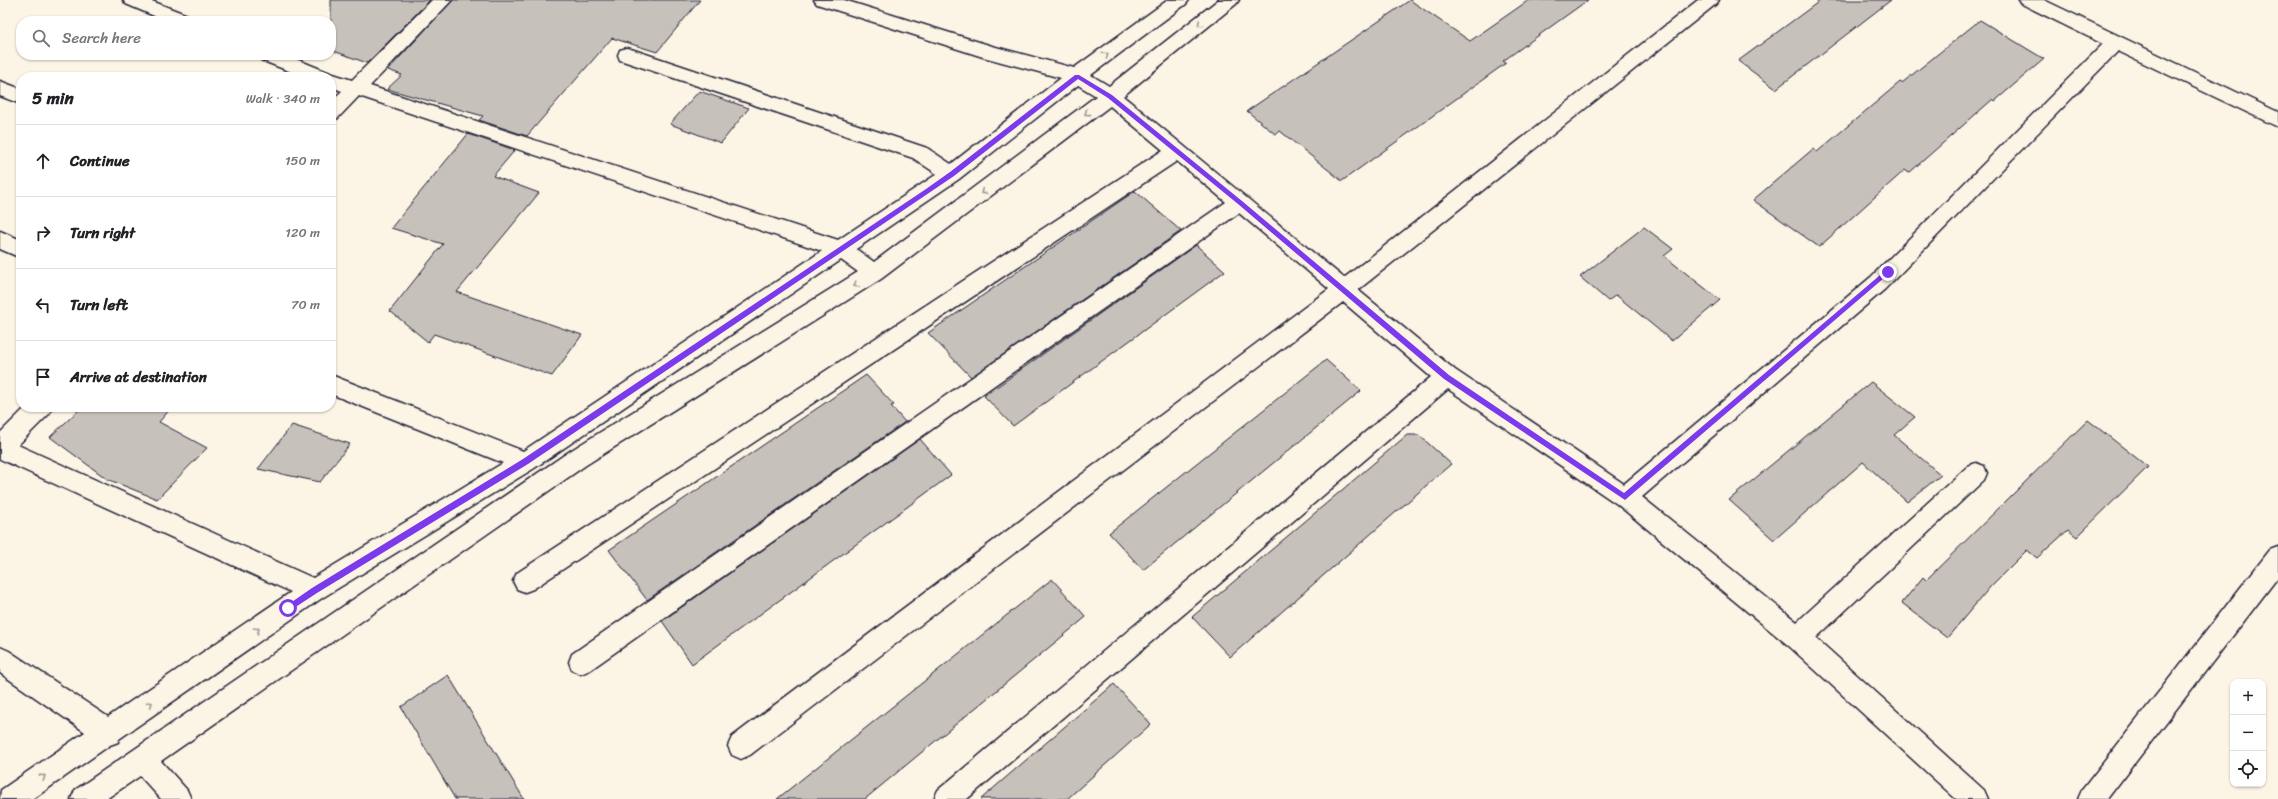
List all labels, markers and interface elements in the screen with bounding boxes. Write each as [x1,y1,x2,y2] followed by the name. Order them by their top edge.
[16,16,336,60] search box
[1197,20,1204,27] one-way arrow
[62,25,141,51] text: Search here
[30,27,52,49] icon: search
[1101,53,1108,60] one-way arrow
[32,83,74,113] text: 5 min
[246,87,320,110] text: Walk · 340 m
[1084,109,1091,116] one-way arrow
[70,148,130,174] text: Continue
[285,149,320,172] text: 150 m
[32,150,54,172] icon: ahead
[980,187,987,194] one-way arrow
[70,220,135,246] text: Turn right
[285,221,320,244] text: 120 m
[32,222,54,244] icon: right
[1879,263,1897,281] route end
[853,280,860,288] one-way arrow
[70,292,128,318] text: Turn left
[291,293,320,316] text: 70 m
[32,294,54,316] icon: left
[70,364,207,390] text: Arrive at destination
[32,366,54,388] icon: arrive
[279,599,297,617] route start
[253,627,260,635] one-way arrow
[2230,679,2266,787] map controls
[2230,679,2266,715] button: +
[146,701,153,709] one-way arrow
[2230,715,2266,751] button: −
[2230,751,2266,787] button: locate
[38,775,45,782] one-way arrow

